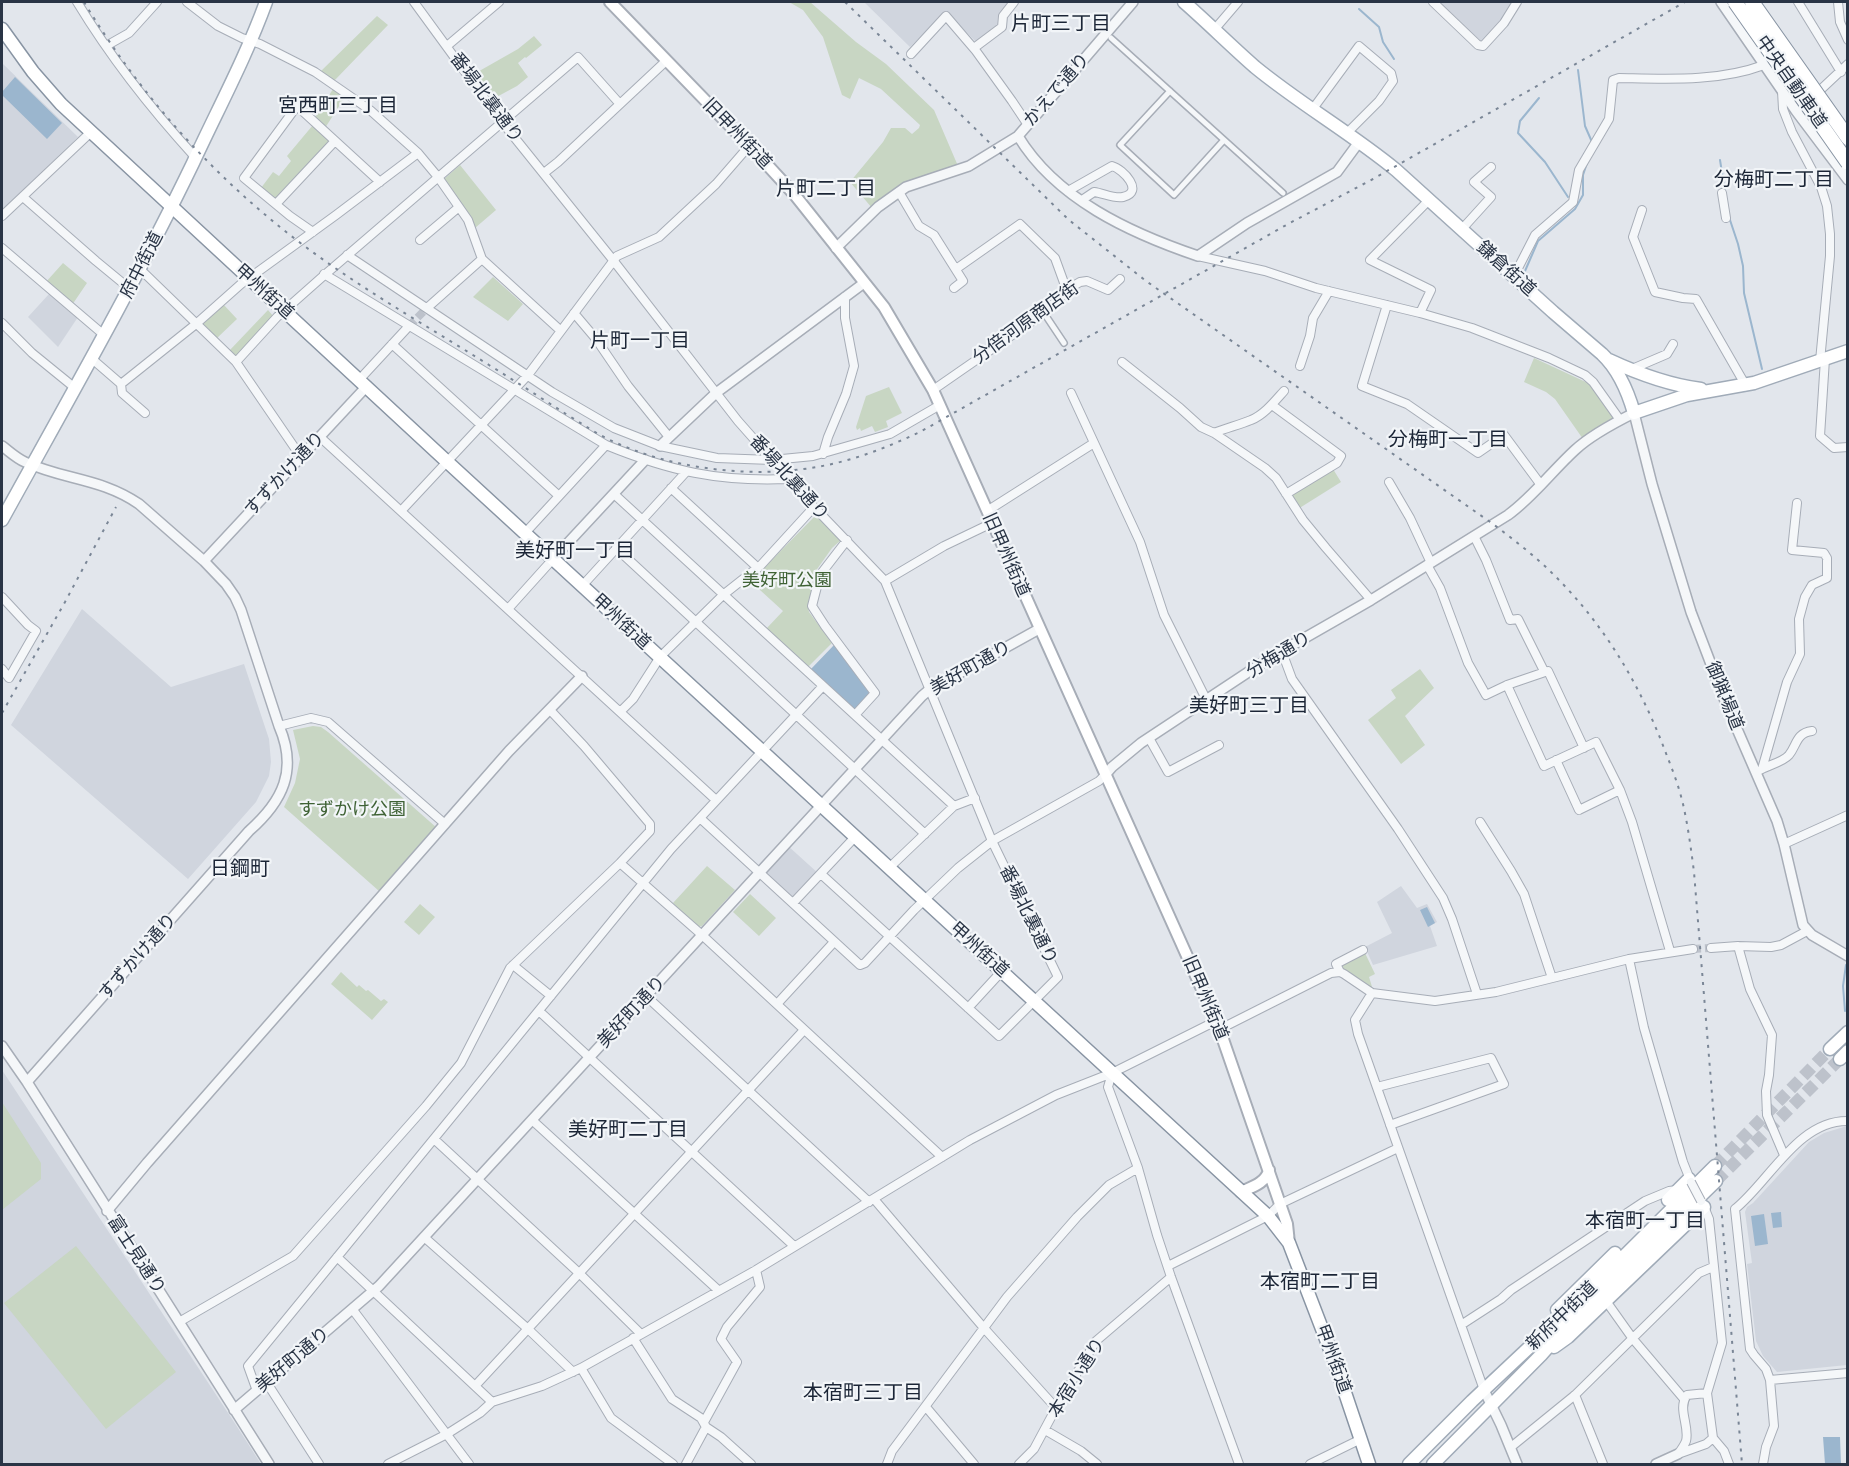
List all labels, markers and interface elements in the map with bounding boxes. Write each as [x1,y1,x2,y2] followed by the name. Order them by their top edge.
[1011,12,1111,36] district label: 片町三丁目
[1751,32,1831,132] street label: 中央自動車道
[445,48,527,148] street label: 番場北裏通り
[1019,49,1095,131] street label: かえで通り
[278,94,398,118] district label: 宮西町三丁目
[698,94,776,174] street label: 旧甲州街道
[1714,168,1834,192] district label: 分梅町二丁目
[776,177,876,201] district label: 片町二丁目
[116,228,168,302] street label: 府中街道
[1472,237,1540,301] street label: 鎌倉街道
[230,260,298,324] street label: 甲州街道
[969,277,1083,369] street label: 分倍河原商店街
[590,329,690,353] district label: 片町一丁目
[240,427,330,521] street label: すずかけ通り
[1388,428,1508,452] district label: 分梅町一丁目
[745,431,833,525] street label: 番場北裏通り
[978,509,1034,601] street label: 旧甲州街道
[515,539,635,563] district label: 美好町一丁目
[742,570,832,592] park label: 美好町公園
[587,590,655,654] street label: 甲州街道
[1243,627,1315,683] street label: 分梅通り
[927,636,1015,700] street label: 美好町通り
[1701,659,1747,733] street label: 御猟場道
[1189,694,1309,718] district label: 美好町三丁目
[298,799,406,821] park label: すずかけ公園
[210,857,270,881] district label: 日鋼町
[995,862,1061,968] street label: 番場北裏通り
[94,909,182,1005] street label: すずかけ通り
[945,918,1013,982] street label: 甲州街道
[1177,952,1233,1044] street label: 旧甲州街道
[593,972,671,1052] street label: 美好町通り
[568,1118,688,1142] district label: 美好町二丁目
[1585,1209,1705,1233] district label: 本宿町一丁目
[102,1211,170,1299] street label: 富士見通り
[1260,1270,1380,1294] district label: 本宿町二丁目
[1522,1277,1602,1355] street label: 新府中街道
[1311,1321,1355,1397] street label: 甲州街道
[252,1323,334,1397] street label: 美好町通り
[1044,1334,1110,1422] street label: 本宿小通り
[803,1381,923,1405] district label: 本宿町三丁目

